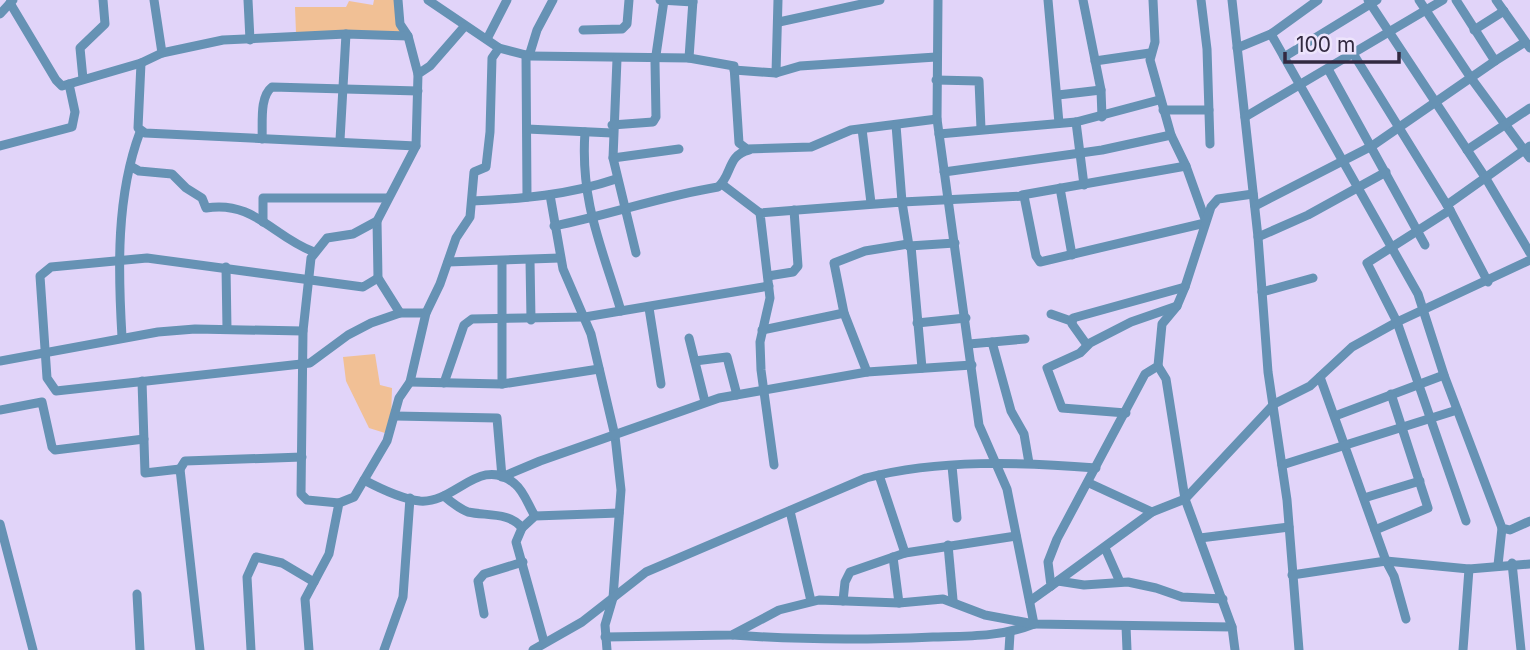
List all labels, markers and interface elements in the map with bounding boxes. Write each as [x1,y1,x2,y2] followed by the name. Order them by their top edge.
[1285,21,1399,65] scale bar
[1296,32,1355,57] text: 100 m

